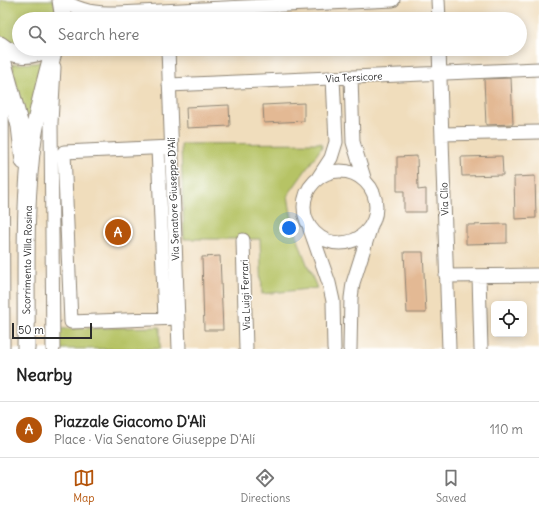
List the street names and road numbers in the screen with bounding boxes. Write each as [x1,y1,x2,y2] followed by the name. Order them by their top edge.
[325,70,383,85] street label: Via Tersicore
[165,137,182,261] street label: Via Senatore Giuseppe D'Alí
[437,182,452,216] street label: Via Clio
[20,205,35,315] street label: Scorrimento Villa Rosina
[238,259,253,331] street label: Via Luigi Ferrari

